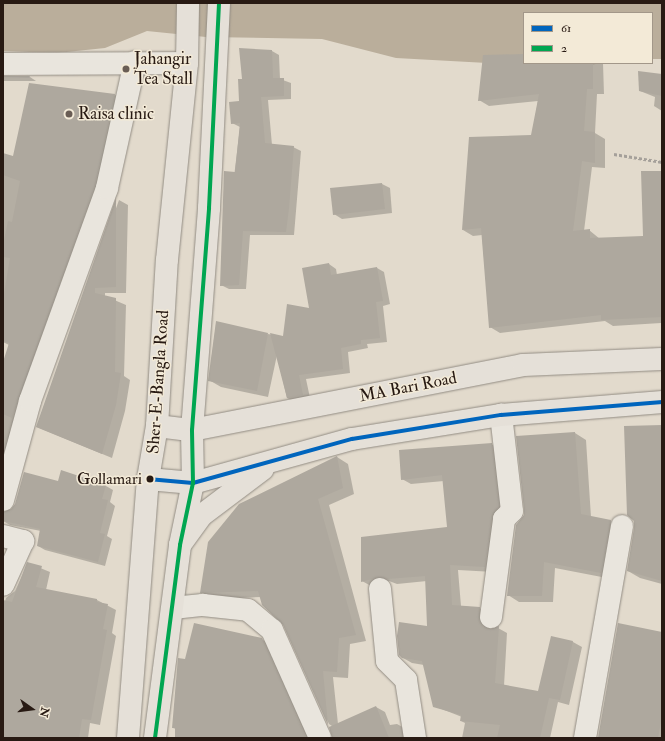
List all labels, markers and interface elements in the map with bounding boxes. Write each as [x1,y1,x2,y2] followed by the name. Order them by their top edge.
[523,12,653,64] legend
[561,21,571,36] text: 61
[561,41,567,56] text: 2
[134,49,193,89] place label: Jahangir Tea Stall
[121,64,131,74] marker: Jahangir Tea Stall
[78,104,154,124] place label: Raisa clinic
[63,108,75,120] marker: Raisa clinic
[143,309,173,455] street label: Sher-E-Bangla Road
[358,368,458,406] street label: MA Bari Road
[77,469,142,489] place label: Gollamari
[145,474,155,484] marker: Gollamari
[12,689,52,729] north arrow
[37,706,52,718] text: N

